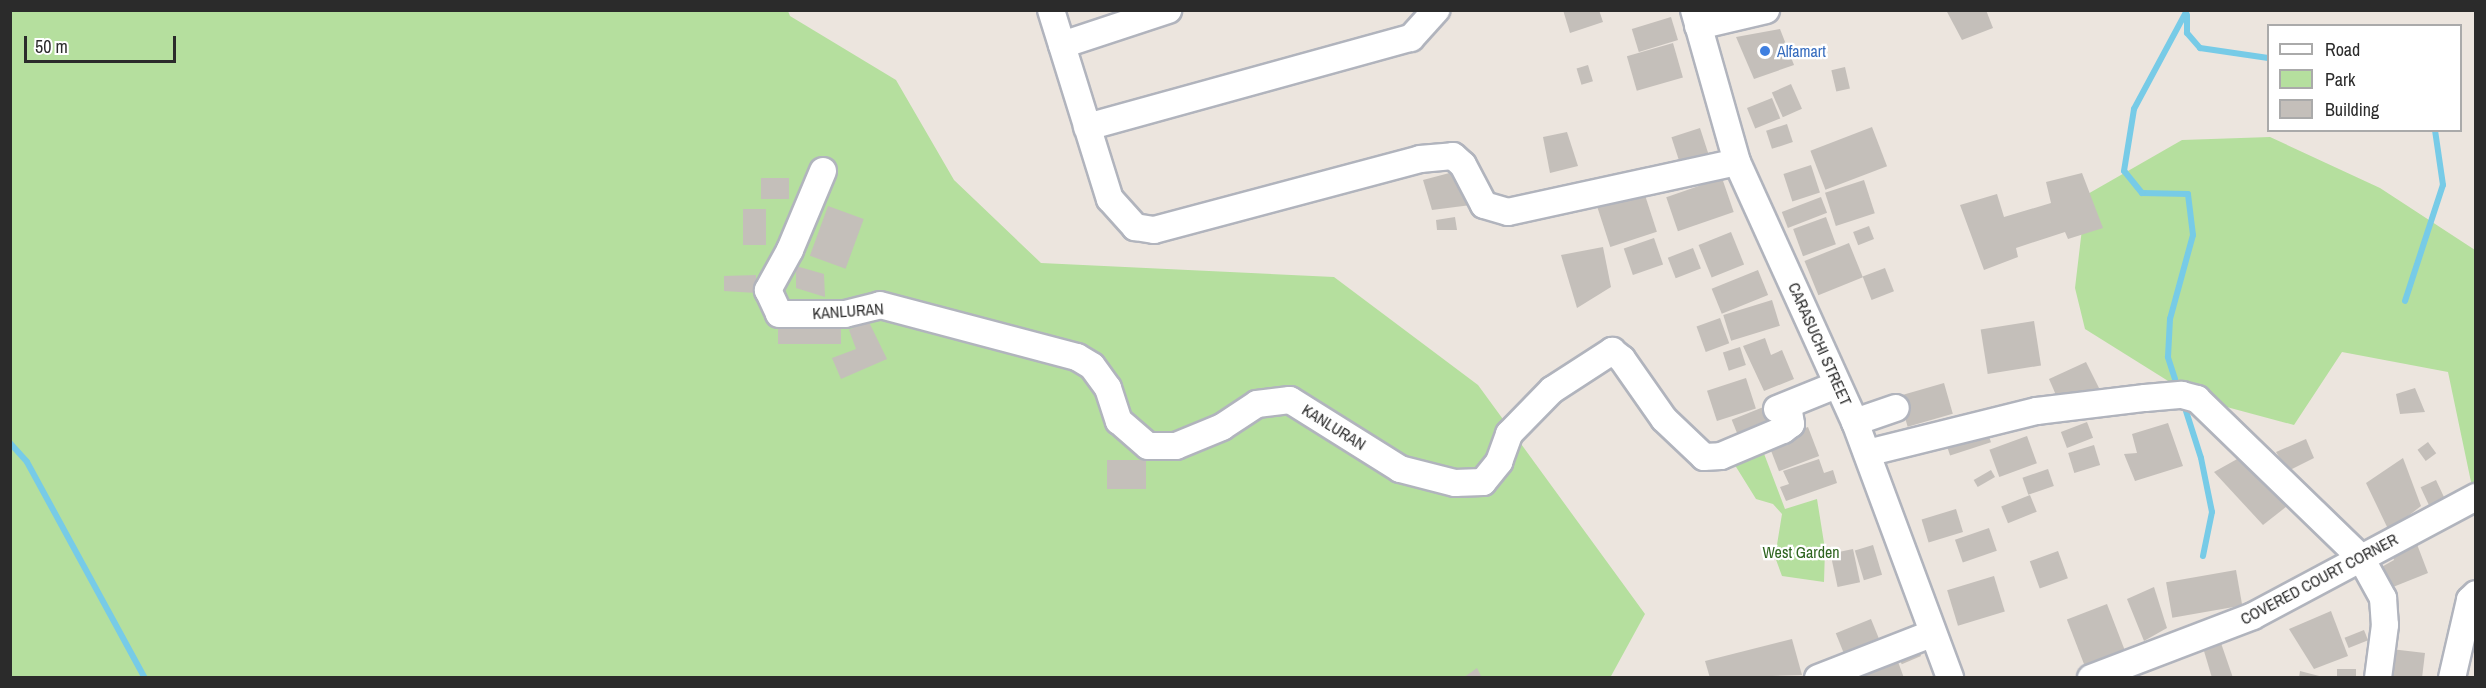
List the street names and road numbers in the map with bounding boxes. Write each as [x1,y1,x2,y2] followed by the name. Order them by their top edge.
[1784,279,1856,409] street label: CARASUCHI STREET
[812,299,884,323] street label: KANLURAN
[1299,400,1369,454] street label: KANLURAN
[2237,529,2401,629] street label: COVERED COURT CORNER

